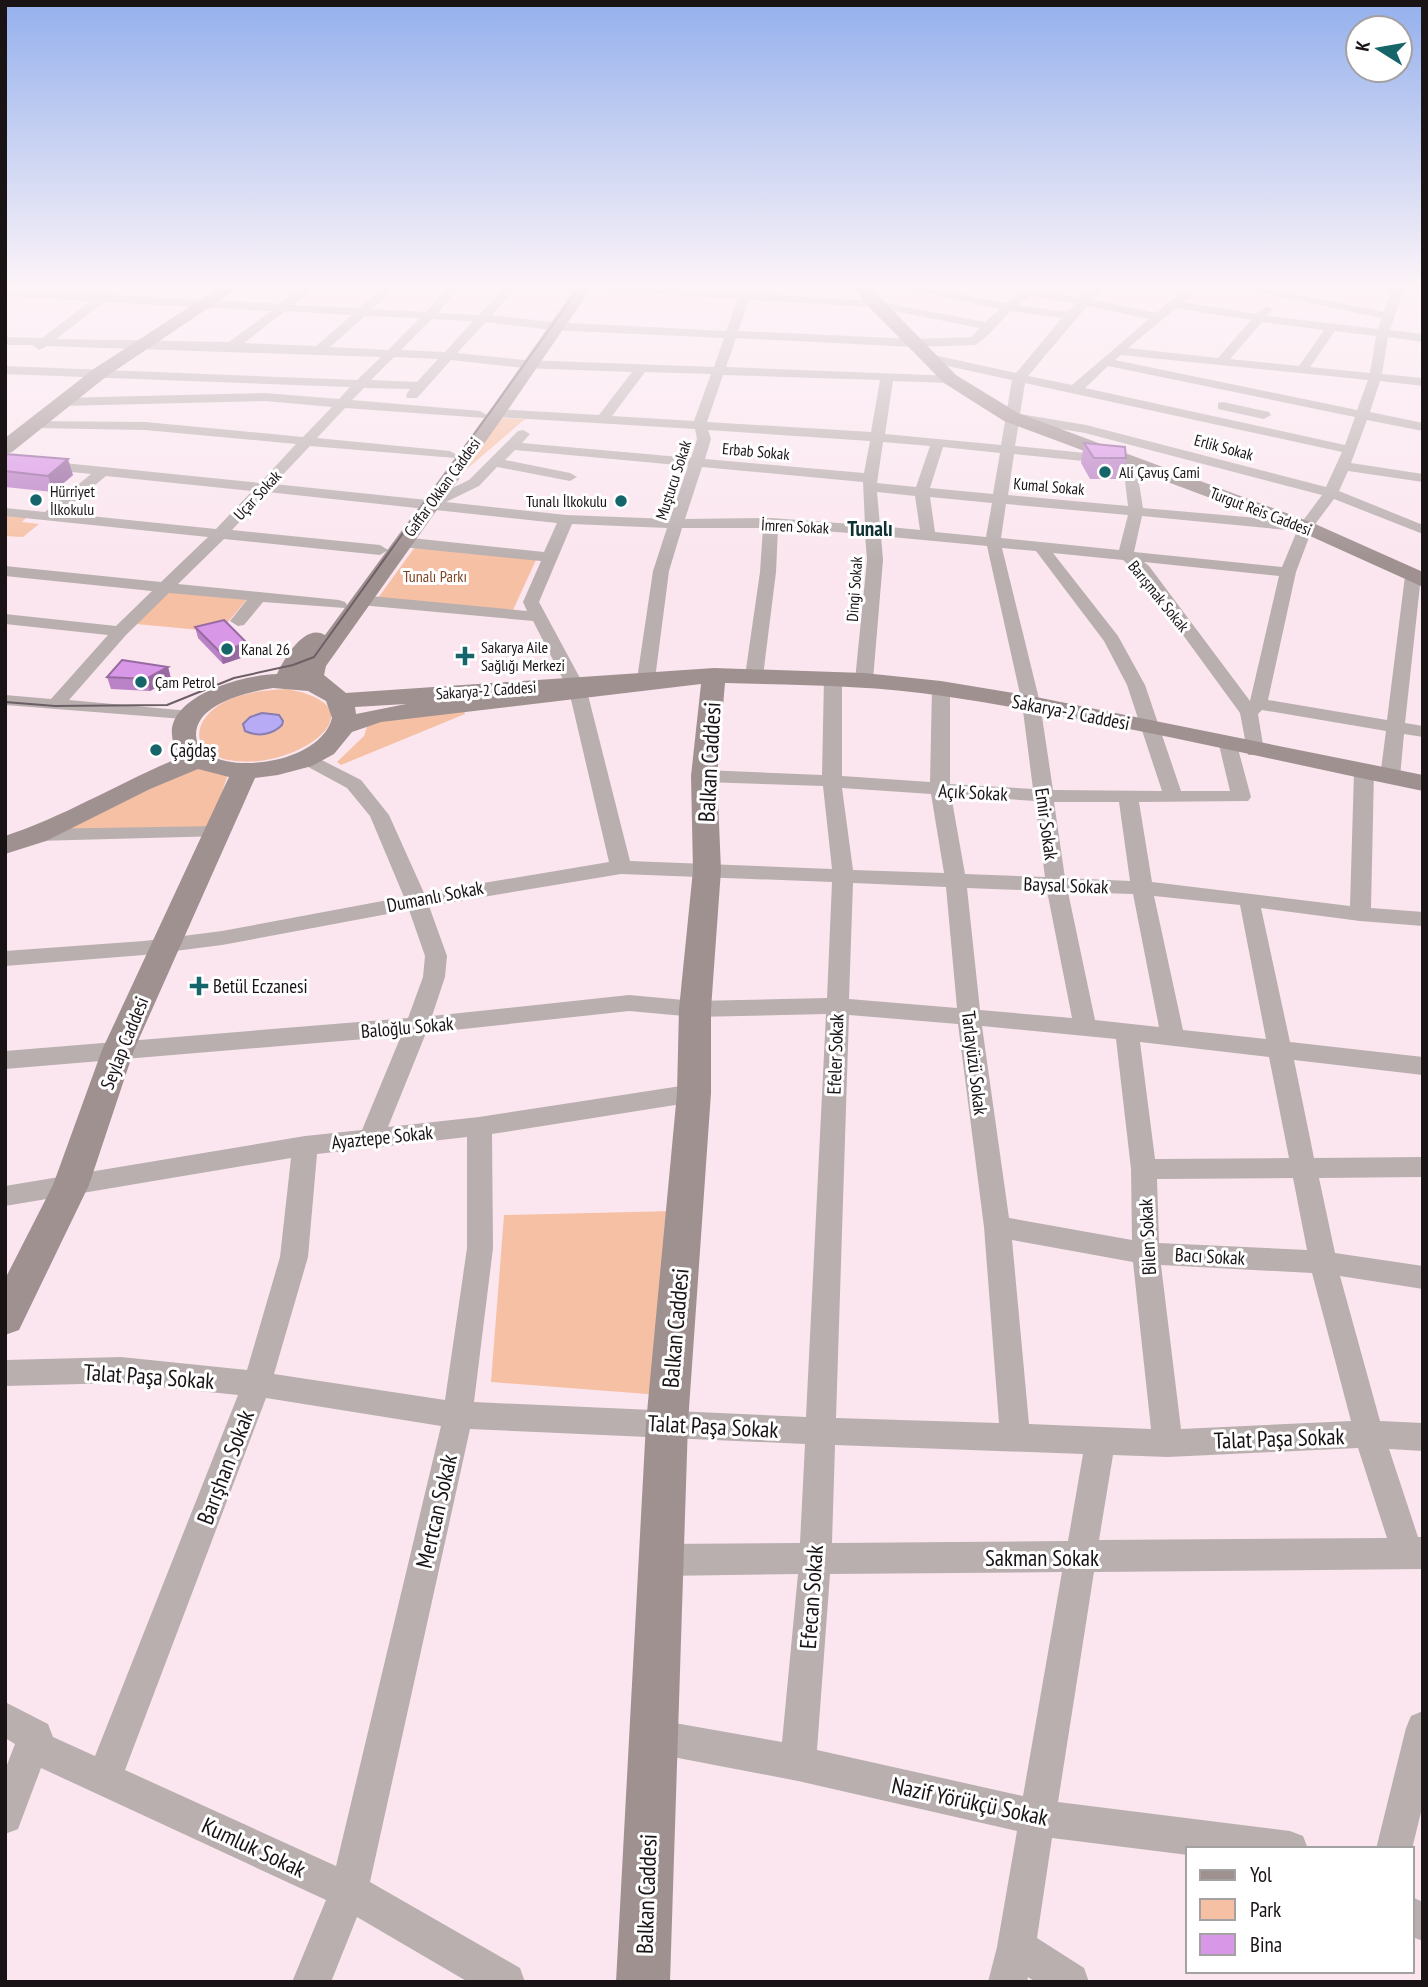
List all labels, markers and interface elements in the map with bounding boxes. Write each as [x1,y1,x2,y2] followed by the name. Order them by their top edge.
[1344,14,1414,84] north arrow
[1350,38,1375,53] text: K
[1192,430,1256,465] street label: Erlik Sokak
[399,434,485,540] street label: Gaffar Okkan Caddesi
[651,437,696,522] street label: Muştucu Sokak
[721,438,791,464] street label: Erbab Sokak
[1119,462,1200,482] place label: Ali Çavuş Cami
[1097,464,1113,480] marker: Ali Çavuş Cami
[229,465,286,524] street label: Uçar Sokak
[1013,473,1086,499] street label: Kumal Sokak
[50,481,95,519] place label: Hürriyet İlkokulu
[1207,482,1315,540] street label: Turgut Reis Caddesi
[526,491,607,511] place label: Tunalı İlkokulu
[28,492,44,508] marker: Hürriyet İlkokulu
[613,493,629,509] marker: Tunalı İlkokulu
[760,514,830,538] street label: İmren Sokak
[847,515,893,542] district label: Tunalı
[842,555,866,622] street label: Dingi Sokak
[1124,556,1194,636] street label: Barışmak Sokak
[403,566,467,586] park label: Tunalı Parkı
[481,637,565,675] place label: Sakarya Aile Sağlığı Merkezi
[241,639,290,659] place label: Kanal 26
[219,641,235,657] marker: Kanal 26
[455,646,475,666] marker: Sakarya Aile Sağlığı Merkezi
[155,672,215,692] place label: Çam Petrol
[133,674,149,690] marker: Çam Petrol
[435,677,537,703] street label: Sakarya-2 Caddesi
[1010,689,1132,735] street label: Sakarya-2 Caddesi
[691,701,727,823] street label: Balkan Caddesi
[170,738,217,762] place label: Çağdaş
[148,742,164,758] marker: Çağdaş
[938,778,1009,806] street label: Açık Sokak
[1030,786,1064,862] street label: Emir Sokak
[1023,872,1109,898] street label: Baysal Sokak
[385,875,486,917] street label: Dumanlı Sokak
[213,974,308,998] place label: Betül Eczanesi
[191,978,207,994] marker: Betül Eczanesi
[95,993,153,1093] street label: Seylap Caddesi
[957,1009,993,1117] street label: Tarlayüzü Sokak
[360,1011,455,1043] street label: Baloğlu Sokak
[822,1013,848,1095] street label: Efeler Sokak
[330,1120,434,1154] street label: Ayaztepe Sokak
[1133,1198,1161,1276] street label: Bilen Sokak
[1174,1242,1246,1270] street label: Bacı Sokak
[655,1267,695,1389] street label: Balkan Caddesi
[83,1357,215,1395] street label: Talat Paşa Sokak
[190,1406,260,1528] street label: Barışhan Sokak
[647,1408,779,1444] street label: Talat Paşa Sokak
[1213,1421,1345,1455] street label: Talat Paşa Sokak
[409,1451,463,1571] street label: Mertcan Sokak
[985,1543,1099,1572] street label: Sakman Sokak
[793,1544,829,1650] street label: Efecan Sokak
[889,1770,1051,1832] street label: Nazif Yörükçü Sokak
[197,1810,311,1884] street label: Kumluk Sokak
[629,1833,663,1955] street label: Balkan Caddesi
[1186,1847,1414,1973] legend
[1250,1861,1272,1888] text: Yol
[1250,1896,1281,1923] text: Park
[1250,1931,1282,1958] text: Bina

